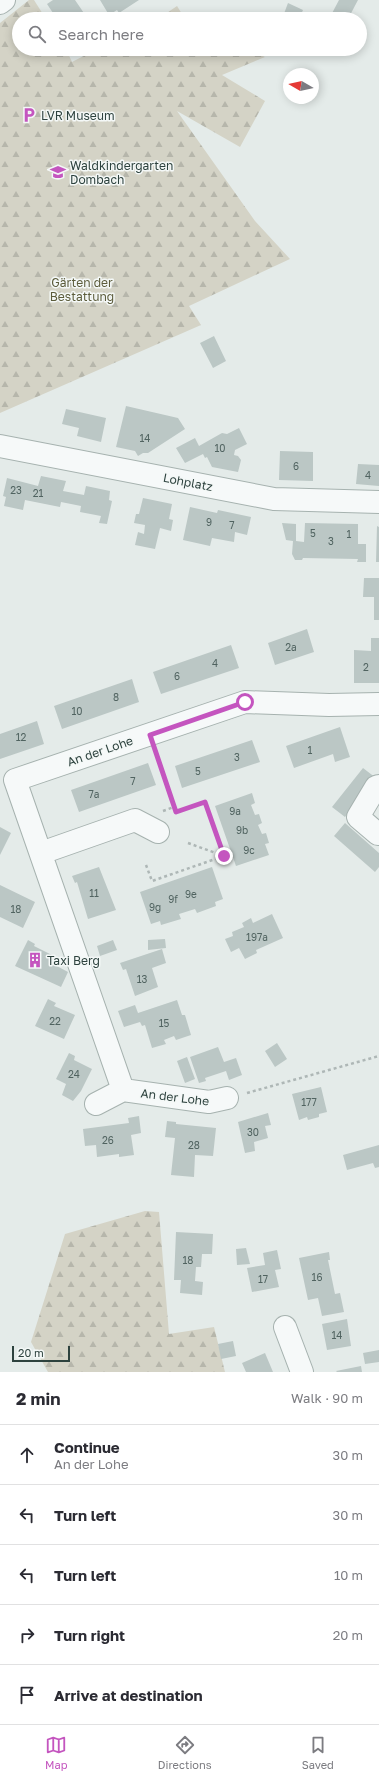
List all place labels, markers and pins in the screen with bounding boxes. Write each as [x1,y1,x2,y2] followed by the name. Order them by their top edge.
[20,106,38,124] parking icon: LVR Museum
[41,108,115,123] place label: LVR Museum
[70,158,173,187] place label: Waldkindergarten Dombach
[49,163,67,181] school or university icon: Waldkindergarten Dombach
[26,951,44,969] building icon: Taxi Berg
[47,953,100,968] place label: Taxi Berg

